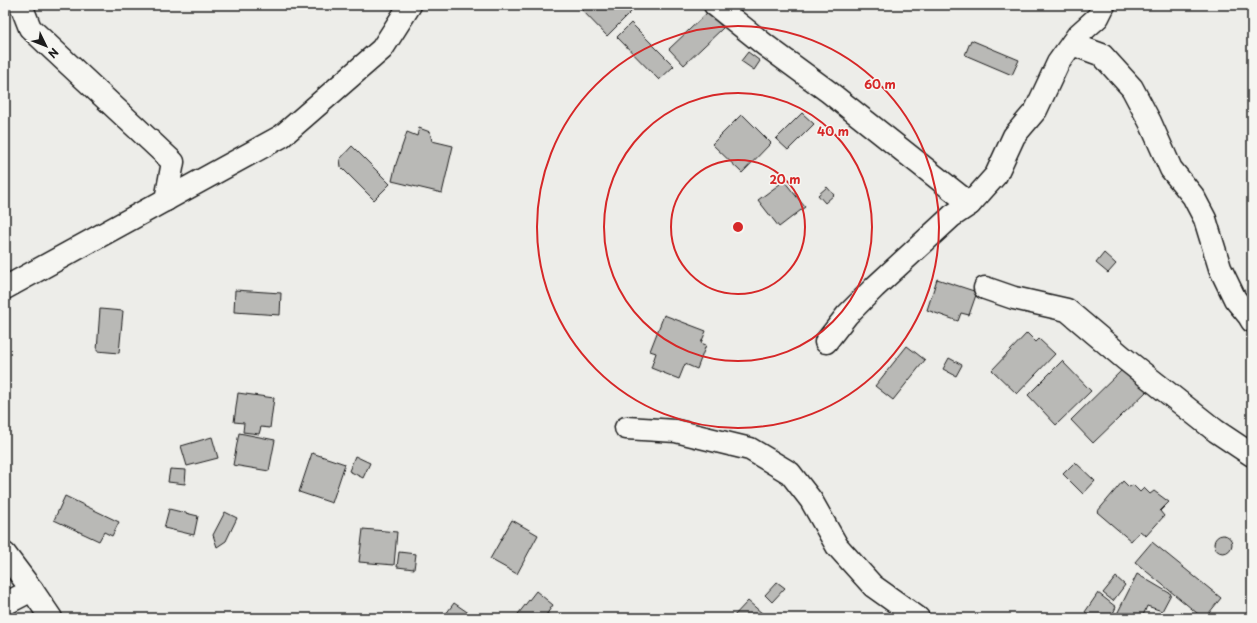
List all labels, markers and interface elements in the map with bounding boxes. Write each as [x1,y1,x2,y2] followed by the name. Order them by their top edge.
[26,26,66,66] north arrow
[44,44,63,62] text: N
[864,75,896,93] text: 60 m
[817,122,849,140] text: 40 m
[769,170,801,188] text: 20 m
[731,220,745,234] centre of rings

